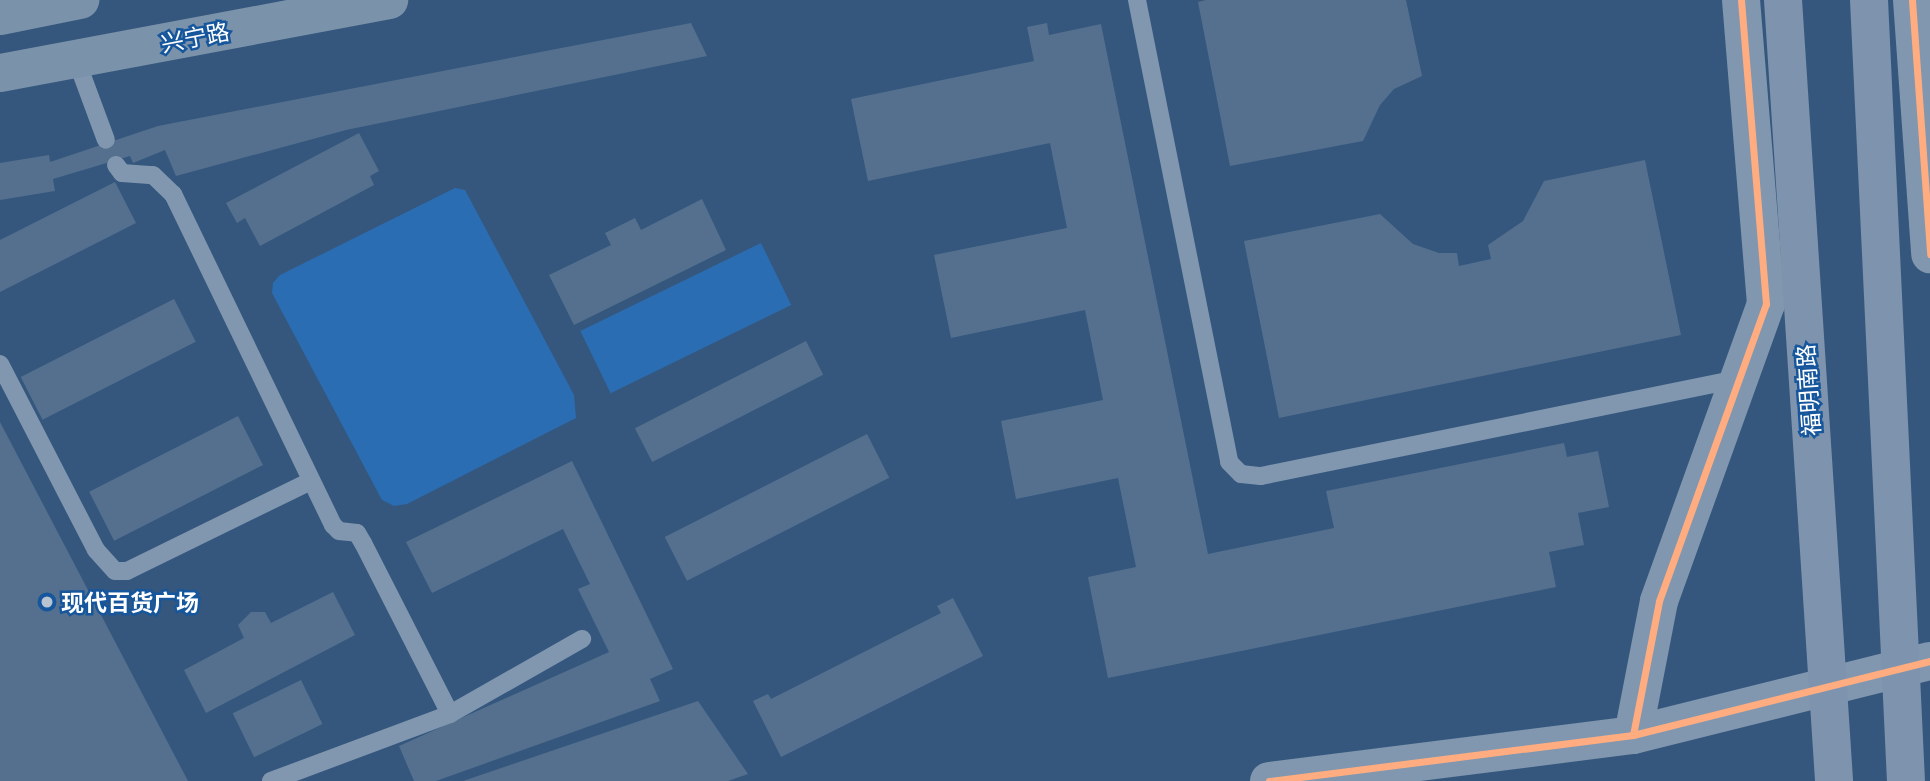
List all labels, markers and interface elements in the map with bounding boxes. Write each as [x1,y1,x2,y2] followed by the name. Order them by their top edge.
[159,17,231,57] street label: 兴宁路
[1791,343,1825,437] street label: 福明南路
[61,588,199,616] place label: 现代百货广场
[39,594,55,610] marker: 现代百货广场

